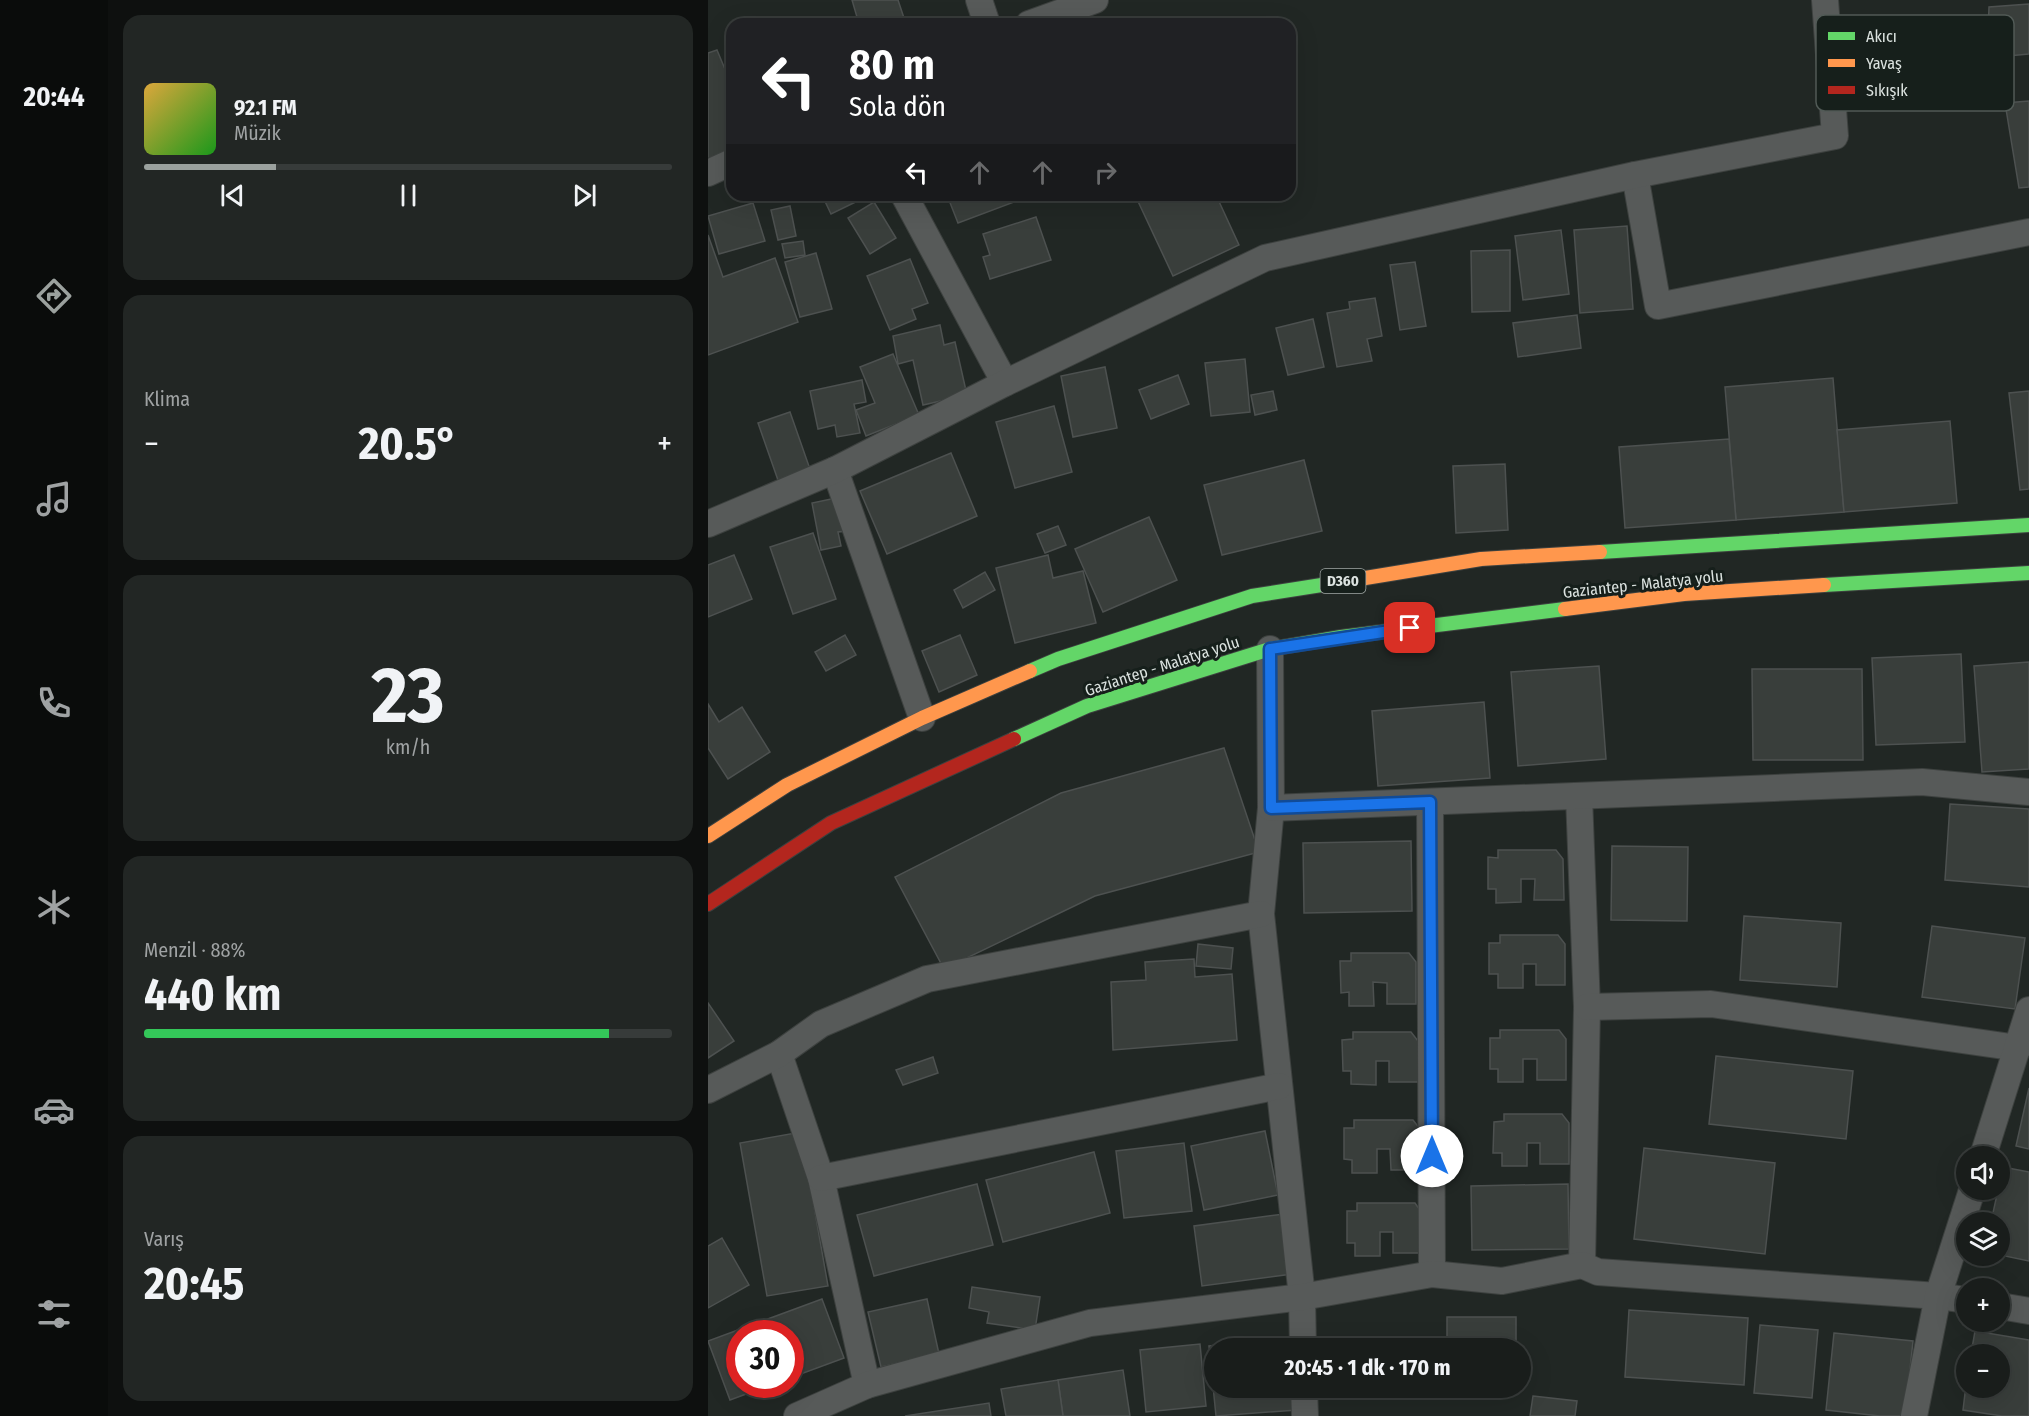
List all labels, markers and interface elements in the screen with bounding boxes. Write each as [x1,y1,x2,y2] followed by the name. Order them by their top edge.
[1816,15,2014,111] legend
[1866,27,1897,46] text: Akıcı
[849,40,935,90] text: 80 m
[750,42,828,120] icon: left
[1866,54,1902,73] text: Yavaş
[23,81,85,113] text: 20:44
[1866,81,1908,100] text: Sıkışık
[849,91,946,123] text: Sola dön
[234,94,297,121] text: 92.1 FM
[234,121,281,145] text: Müzik
[900,156,933,189] icon: left
[963,156,996,189] icon: ahead
[1026,156,1059,189] icon: ahead
[1089,156,1122,189] icon: right
[216,179,249,212] icon: previous
[392,179,425,212] icon: pause
[568,179,601,212] icon: next
[33,275,75,317] icon: directions
[144,387,190,411] text: Klima
[358,417,457,471] text: 20.5°
[144,424,159,464] text: −
[657,424,672,464] text: +
[33,478,75,520] icon: music
[1562,566,1724,602] street label: Gaziantep - Malatya yolu
[1320,569,1366,593] road number: D360
[1384,602,1435,653] pin
[1393,611,1426,644] icon: arrive
[1082,632,1242,700] street label: Gaziantep - Malatya yolu
[371,649,445,743] text: 23
[33,682,75,724] icon: phone
[386,735,430,759] text: km/h
[33,886,75,928] icon: climate
[144,938,245,962] text: Menzil · 88%
[144,968,281,1022] text: 440 km
[33,1089,75,1131] icon: car
[1400,1124,1464,1188] position arrow
[1956,1146,2010,1398] map controls
[1956,1146,2010,1200] button: sound
[1956,1212,2010,1266] button: layers
[144,1227,184,1251] text: Varış
[144,1257,244,1311] text: 20:45
[1956,1278,2010,1332] button: +
[33,1293,75,1335] icon: filters
[726,1320,804,1398] speed limit sign: 30
[1956,1344,2010,1398] button: −
[1284,1354,1451,1381] text: 20:45 · 1 dk · 170 m

